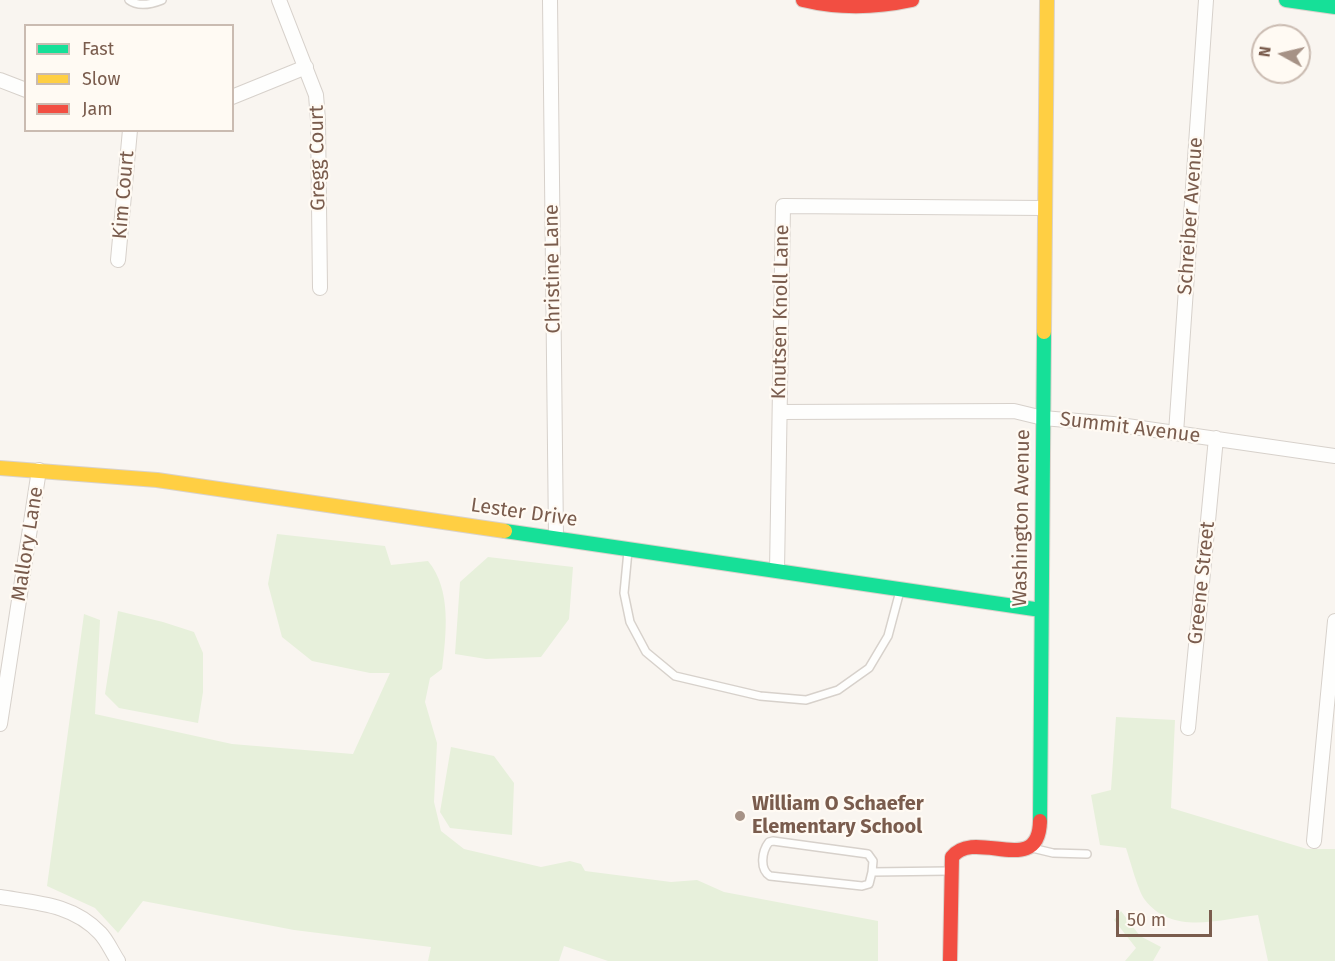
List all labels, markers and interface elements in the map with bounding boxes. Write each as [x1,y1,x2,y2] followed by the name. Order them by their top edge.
[24,24,234,132] legend
[1251,24,1311,84] north arrow
[82,38,114,60] text: Fast
[1255,45,1275,58] text: N
[82,68,120,90] text: Slow
[82,98,113,120] text: Jam
[305,105,331,211] street label: Gregg Court
[1174,136,1208,296] street label: Schreiber Avenue
[108,150,140,240] street label: Kim Court
[540,204,566,334] street label: Christine Lane
[767,224,795,400] street label: Knutsen Knoll Lane
[1058,407,1202,449] street label: Summit Avenue
[1008,429,1036,607] street label: Washington Avenue
[7,485,49,603] street label: Mallory Lane
[469,494,579,532] street label: Lester Drive
[1184,520,1220,646] street label: Greene Street
[752,792,924,839] place label: William O Schaefer Elementary School
[733,809,747,823] marker: William O Schaefer Elementary School
[1119,898,1215,936] scale bar
[1127,909,1166,931] text: 50 m

